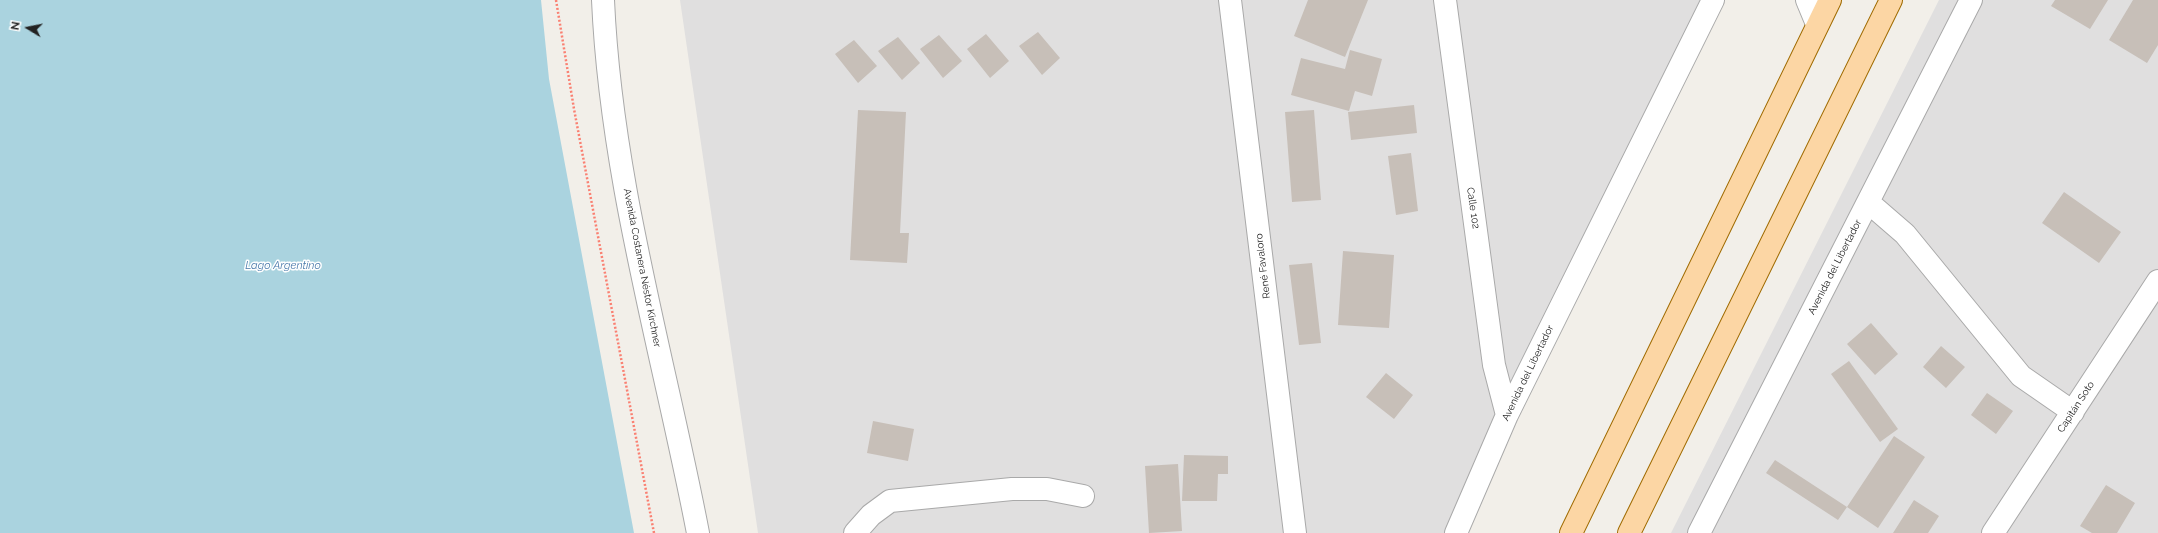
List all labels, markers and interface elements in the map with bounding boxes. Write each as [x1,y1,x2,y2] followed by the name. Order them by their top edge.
[8,8,48,48] north arrow
[9,21,23,31] text: N
[1464,186,1482,230] street label: Calle 102
[621,188,663,348] street label: Avenida Costanera Néstor Kirchner
[1806,217,1864,317] street label: Avenida del Libertador
[1253,233,1273,299] street label: René Favaloro
[245,259,321,273] water label: Lago Argentino
[1500,323,1556,423] street label: Avenida del Libertador
[2055,379,2097,435] street label: Capitán Soto

